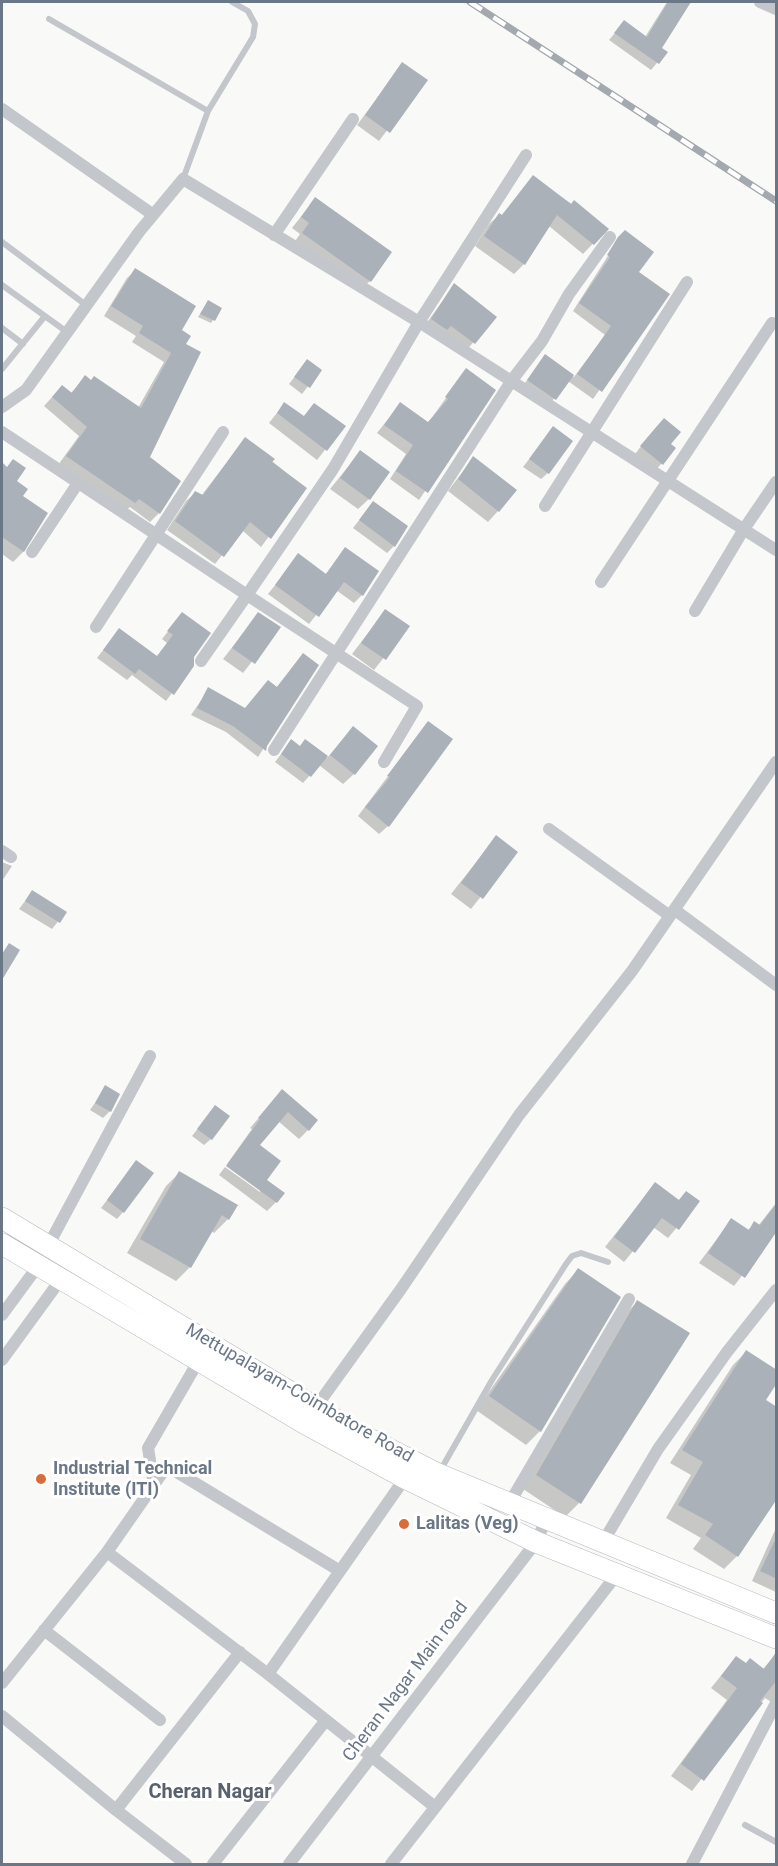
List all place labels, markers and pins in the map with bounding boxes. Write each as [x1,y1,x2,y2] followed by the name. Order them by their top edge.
[53,1458,212,1500] place label: Industrial Technical Institute (ITI)
[34,1472,48,1486] marker: Industrial Technical Institute (ITI)
[416,1513,519,1535] place label: Lalitas (Veg)
[397,1517,411,1531] marker: Lalitas (Veg)

